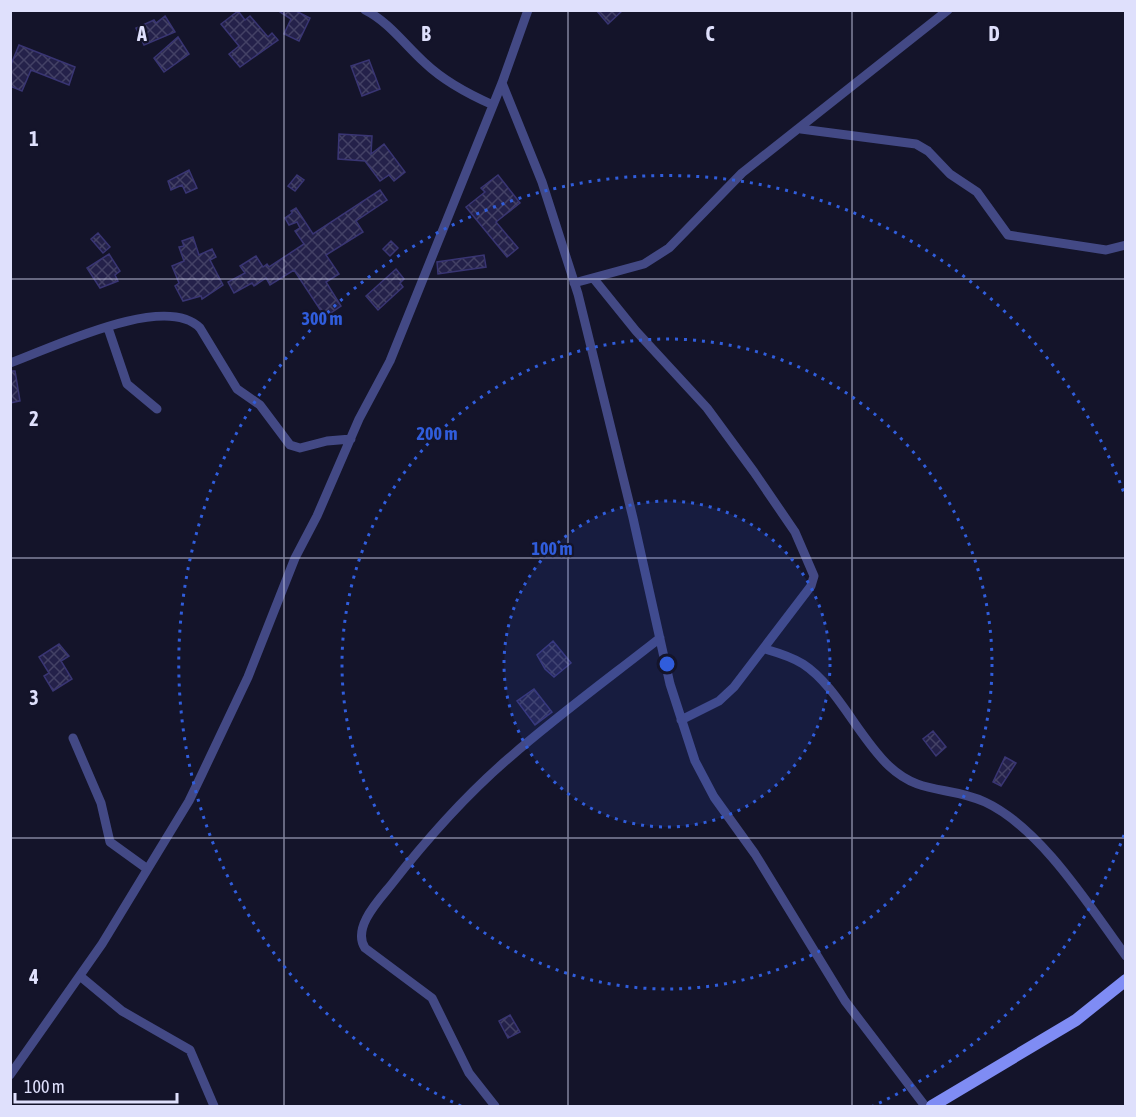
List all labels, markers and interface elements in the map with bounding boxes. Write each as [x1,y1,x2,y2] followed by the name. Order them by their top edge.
[136,22,147,45] text: A
[421,22,431,45] text: B
[706,22,715,45] text: C
[988,22,1000,45] text: D
[29,127,39,150] text: 1
[302,308,342,329] text: 300 m
[29,407,39,430] text: 2
[417,423,457,444] text: 200 m
[532,538,572,559] text: 100 m
[657,654,677,674] centre of rings
[29,686,39,709] text: 3
[28,965,39,988] text: 4
[15,1066,177,1104] scale bar
[24,1076,65,1097] text: 100 m

